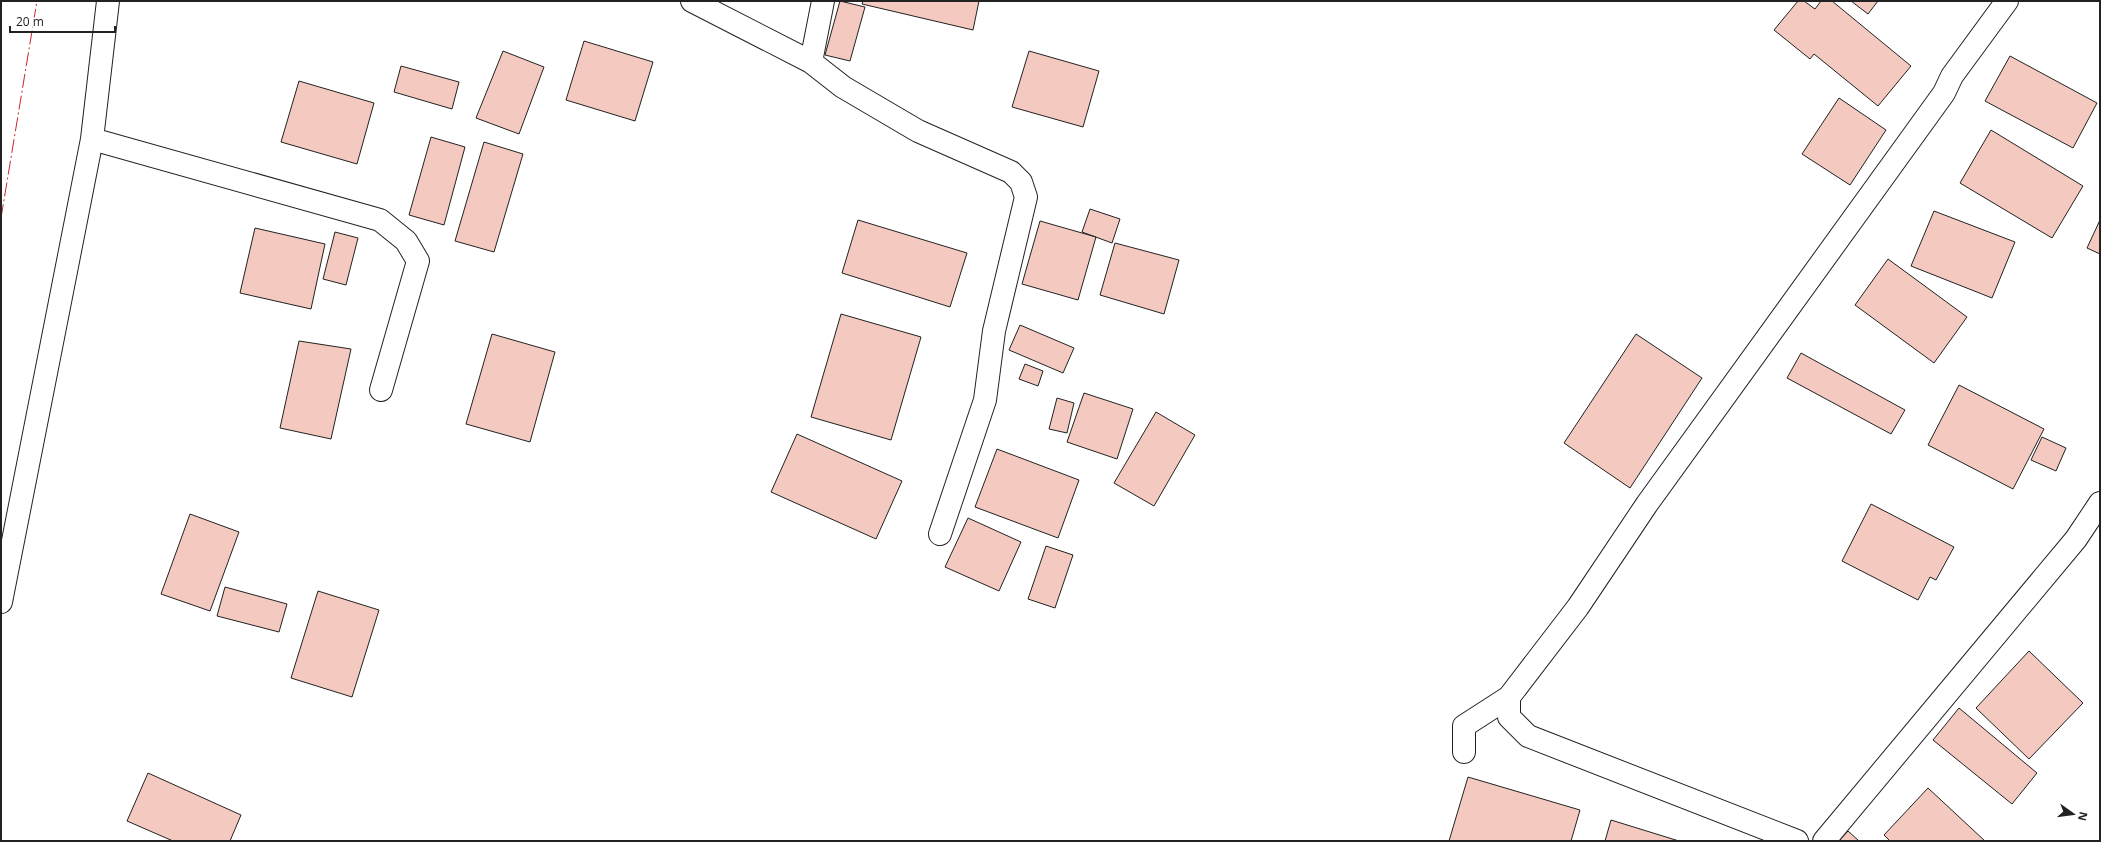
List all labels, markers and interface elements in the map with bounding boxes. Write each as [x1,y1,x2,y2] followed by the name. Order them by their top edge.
[10,8,115,34] scale bar
[16,13,44,30] text: 20 m
[2053,794,2093,834] north arrow
[2075,810,2092,823] text: N

